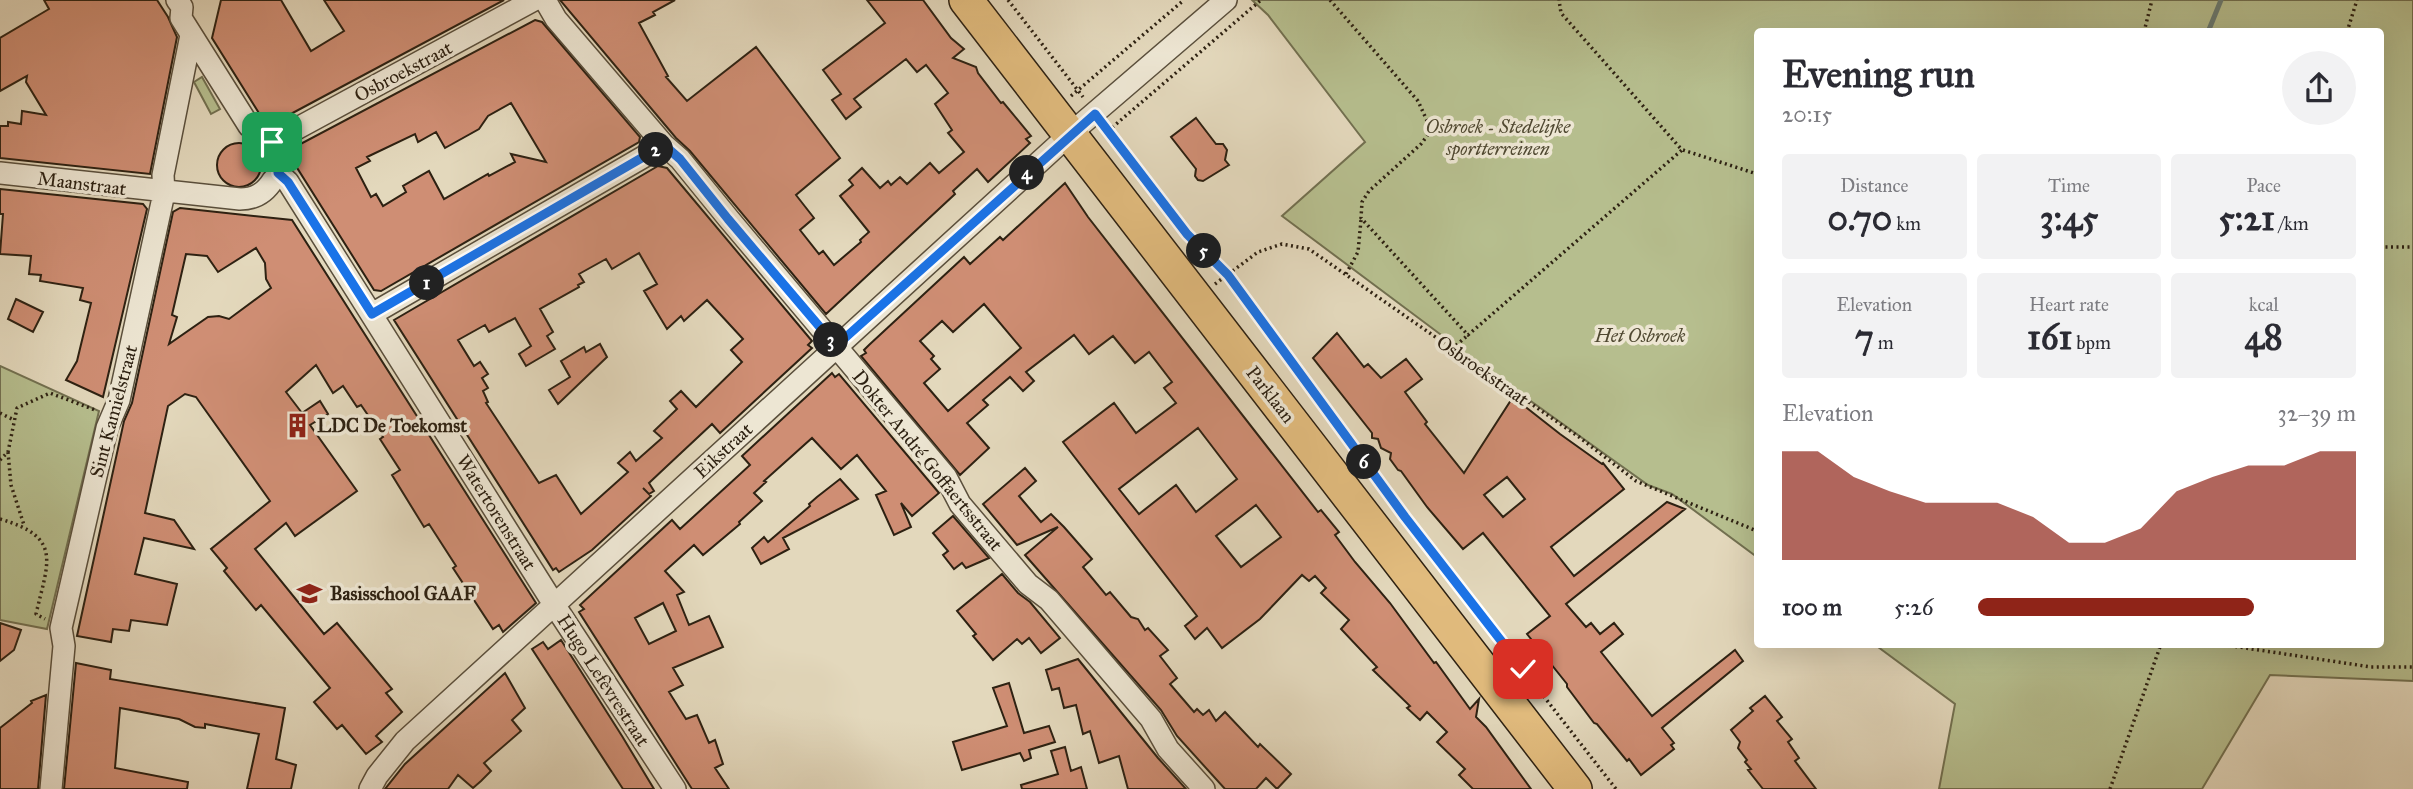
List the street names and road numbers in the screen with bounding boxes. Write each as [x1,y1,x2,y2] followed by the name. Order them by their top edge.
[350,36,456,107] street label: Osbroekstraat
[36,167,128,200] street label: Maanstraat
[1432,330,1534,411] street label: Osbroekstraat
[85,342,142,480] street label: Sint Kamielstraat
[1241,361,1300,427] street label: Parklaan
[848,365,1008,556] street label: Dokter André Goffaertsstraat
[689,417,757,483] street label: Eikstraat
[452,450,541,575] street label: Watertorenstraat
[552,610,655,751] street label: Hugo Lefèvrestraat

